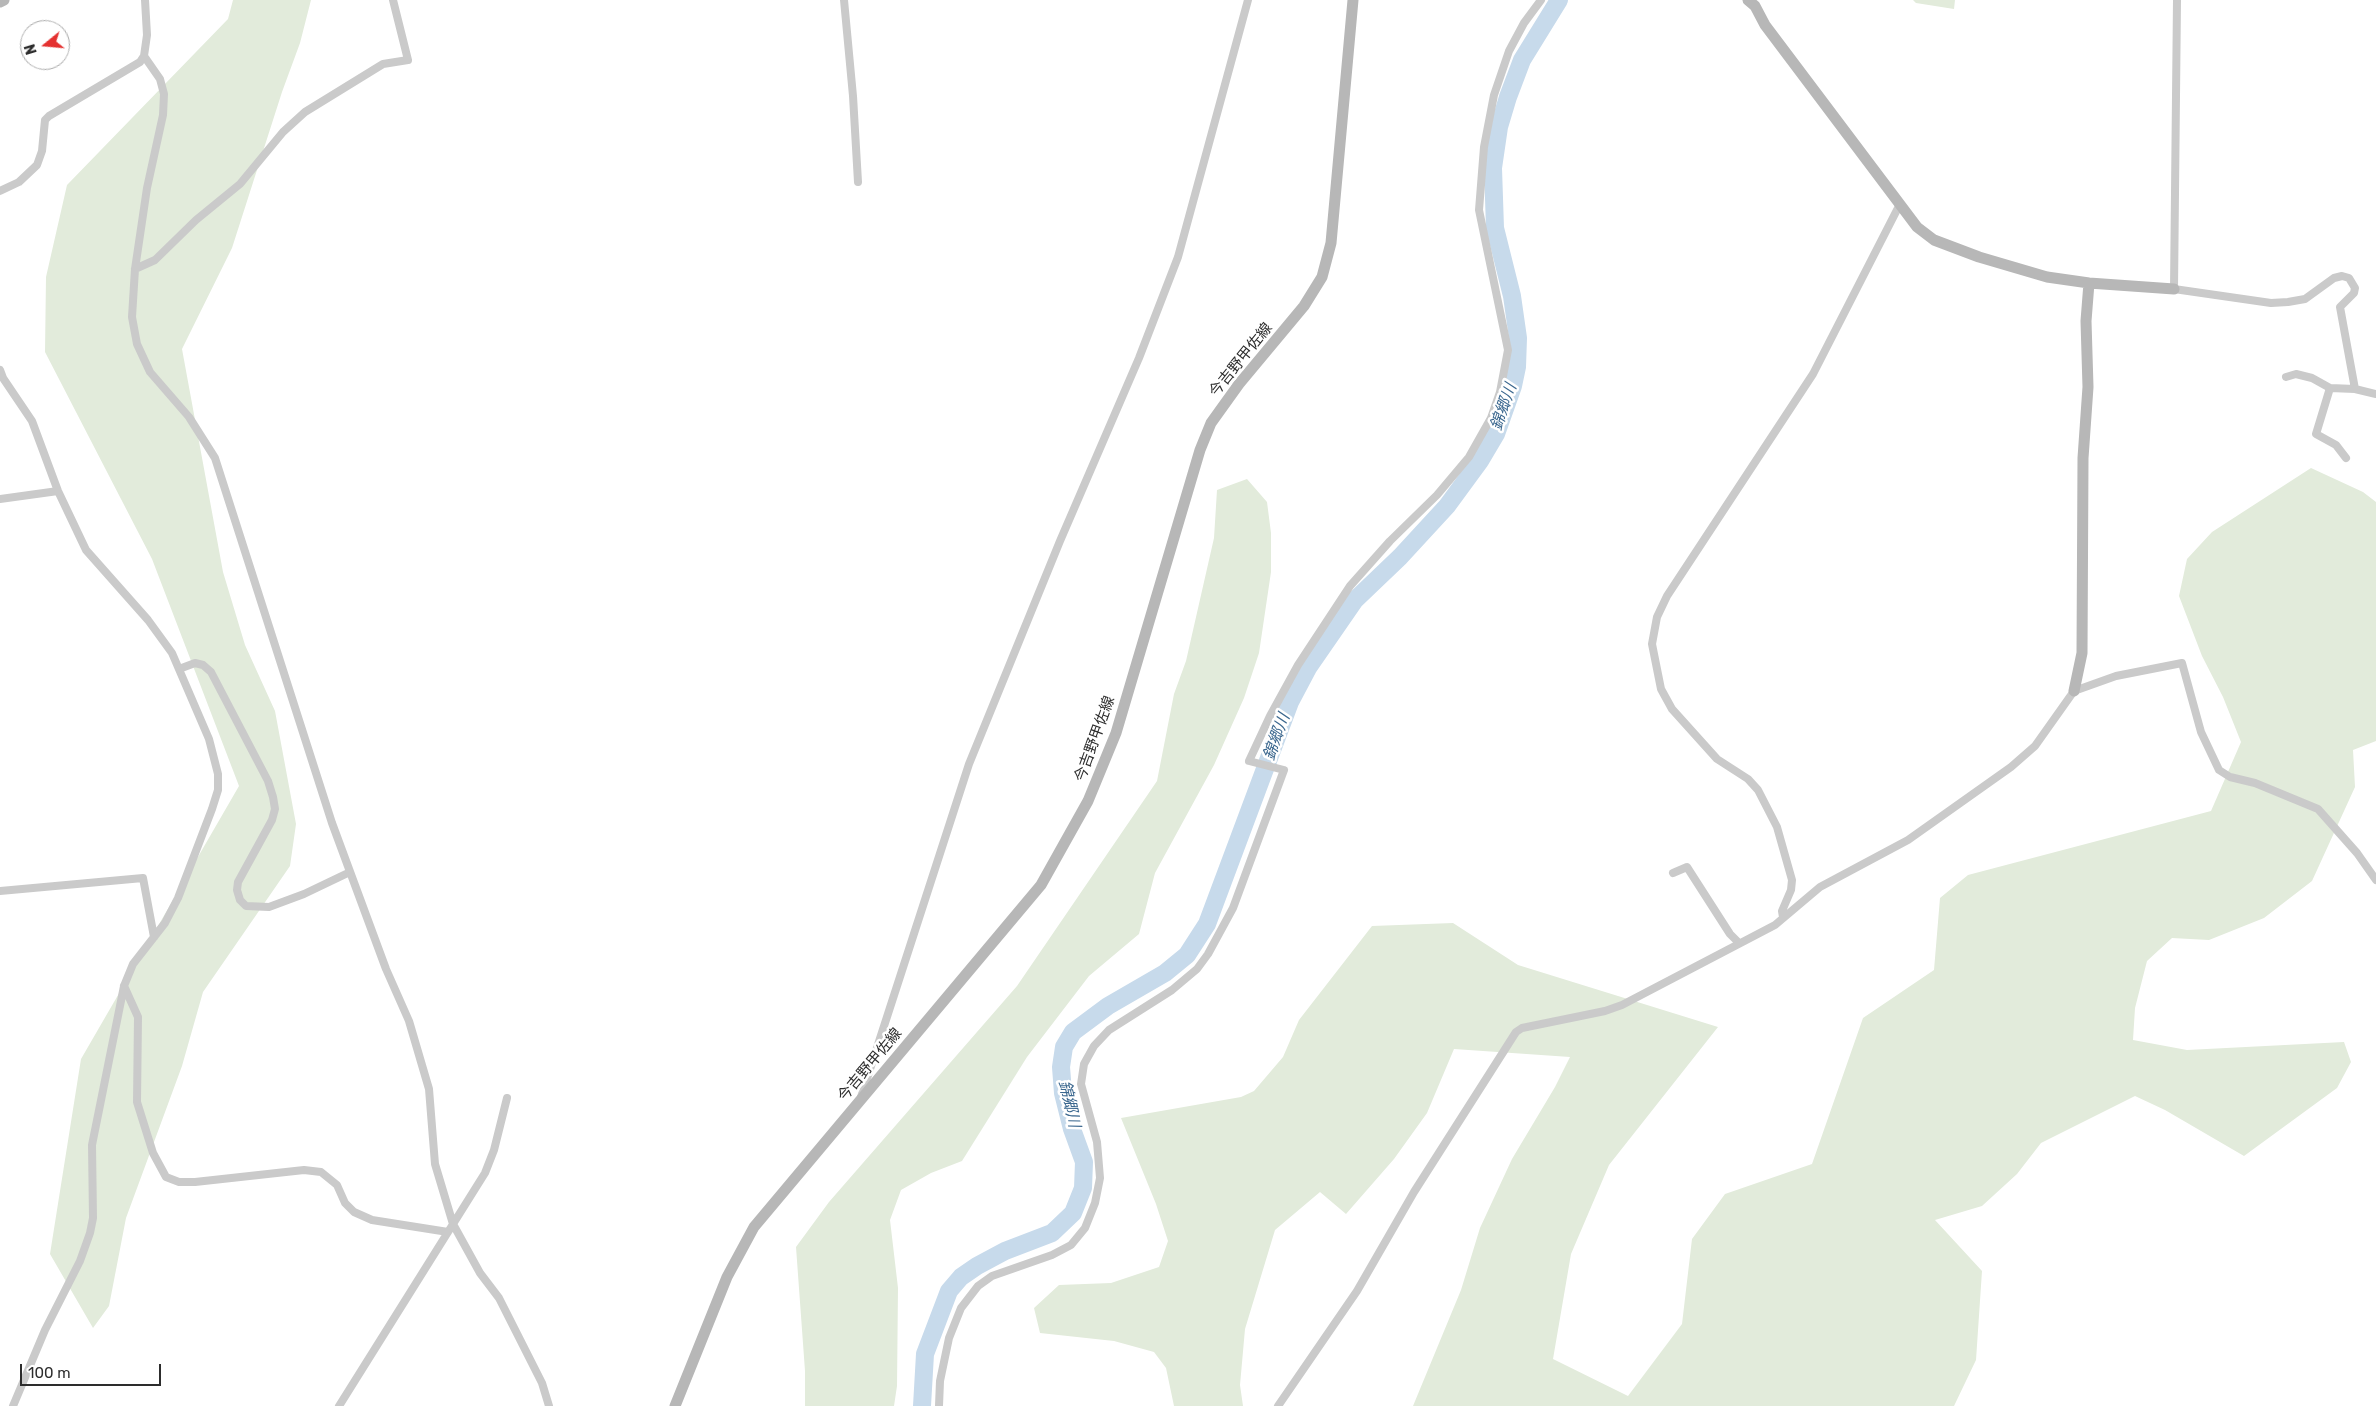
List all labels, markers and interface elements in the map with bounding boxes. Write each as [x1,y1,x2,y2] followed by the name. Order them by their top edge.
[20,20,70,70] north arrow
[22,42,41,57] text: N
[1206,319,1276,401] street label: 今吉野甲佐線
[1487,381,1521,433] water label: 錦郷川
[1071,694,1119,784] street label: 今吉野甲佐線
[1260,711,1294,763] water label: 錦郷川
[834,1025,906,1105] street label: 今吉野甲佐線
[1054,1078,1084,1130] water label: 錦郷川
[22,1354,164,1386] scale bar
[28,1364,70,1382] text: 100 m

